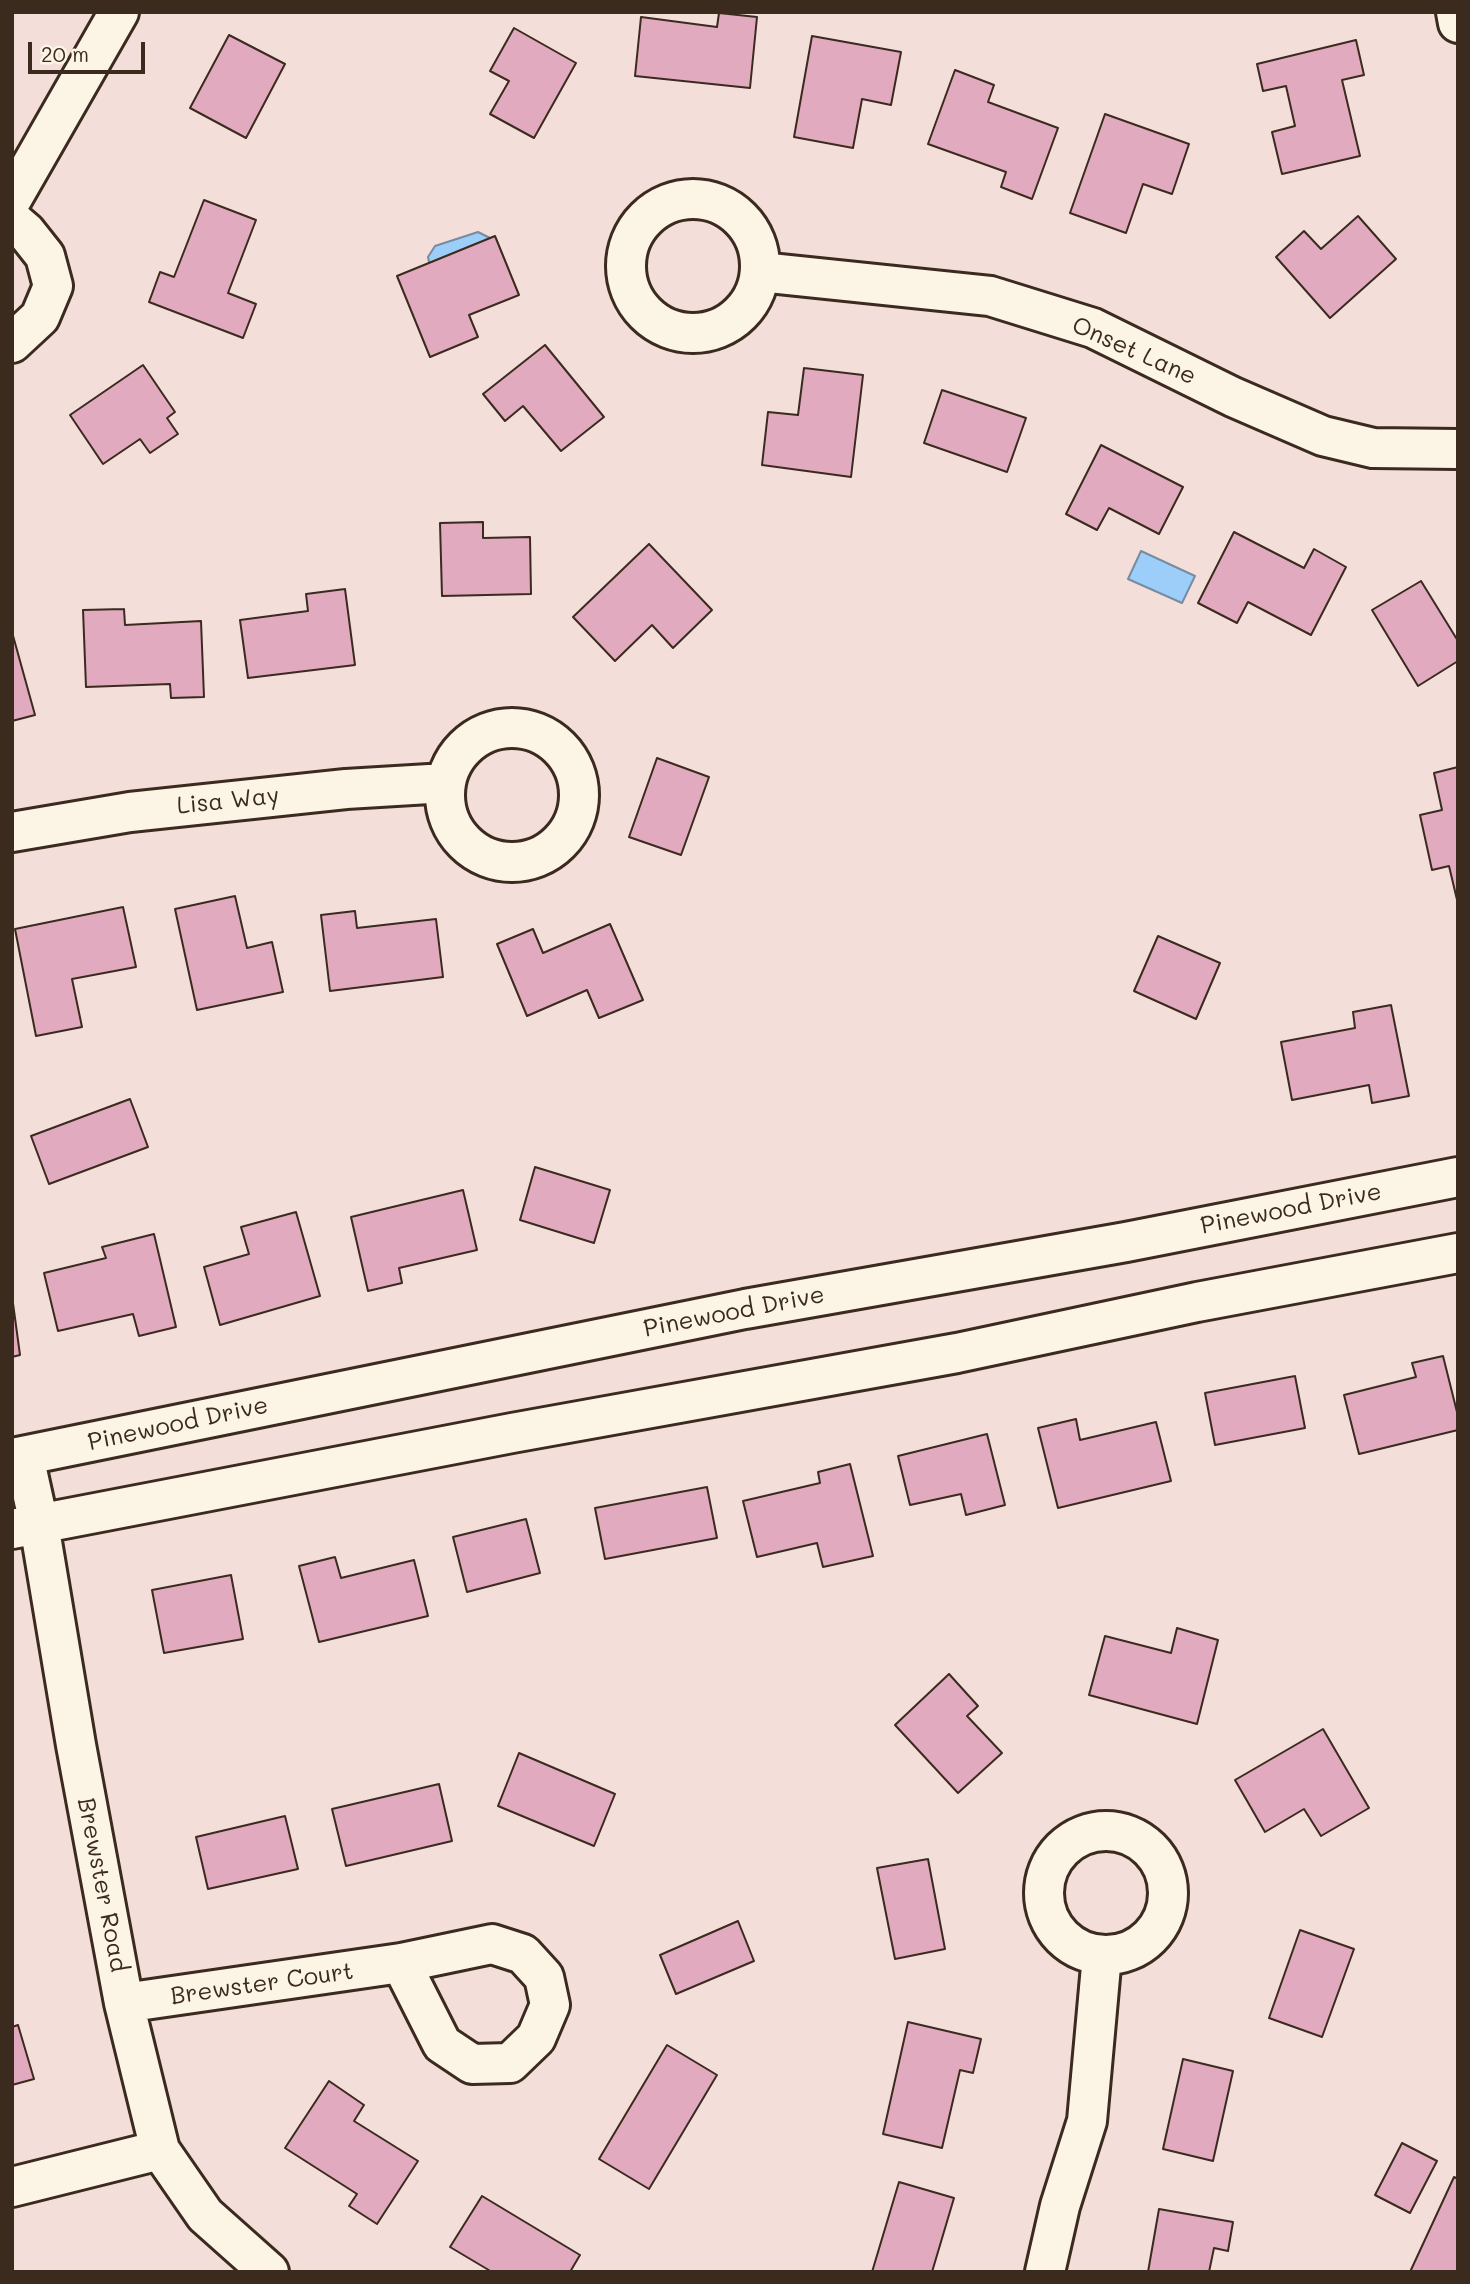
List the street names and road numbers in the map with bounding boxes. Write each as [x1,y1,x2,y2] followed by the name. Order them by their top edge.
[1067,311,1201,391] street label: Onset Lane
[175,781,281,821] street label: Lisa Way
[1198,1177,1384,1241] street label: Pinewood Drive
[641,1280,827,1344] street label: Pinewood Drive
[85,1391,271,1457] street label: Pinewood Drive
[71,1795,133,1975] street label: Brewster Road
[169,1957,355,2011] street label: Brewster Court

